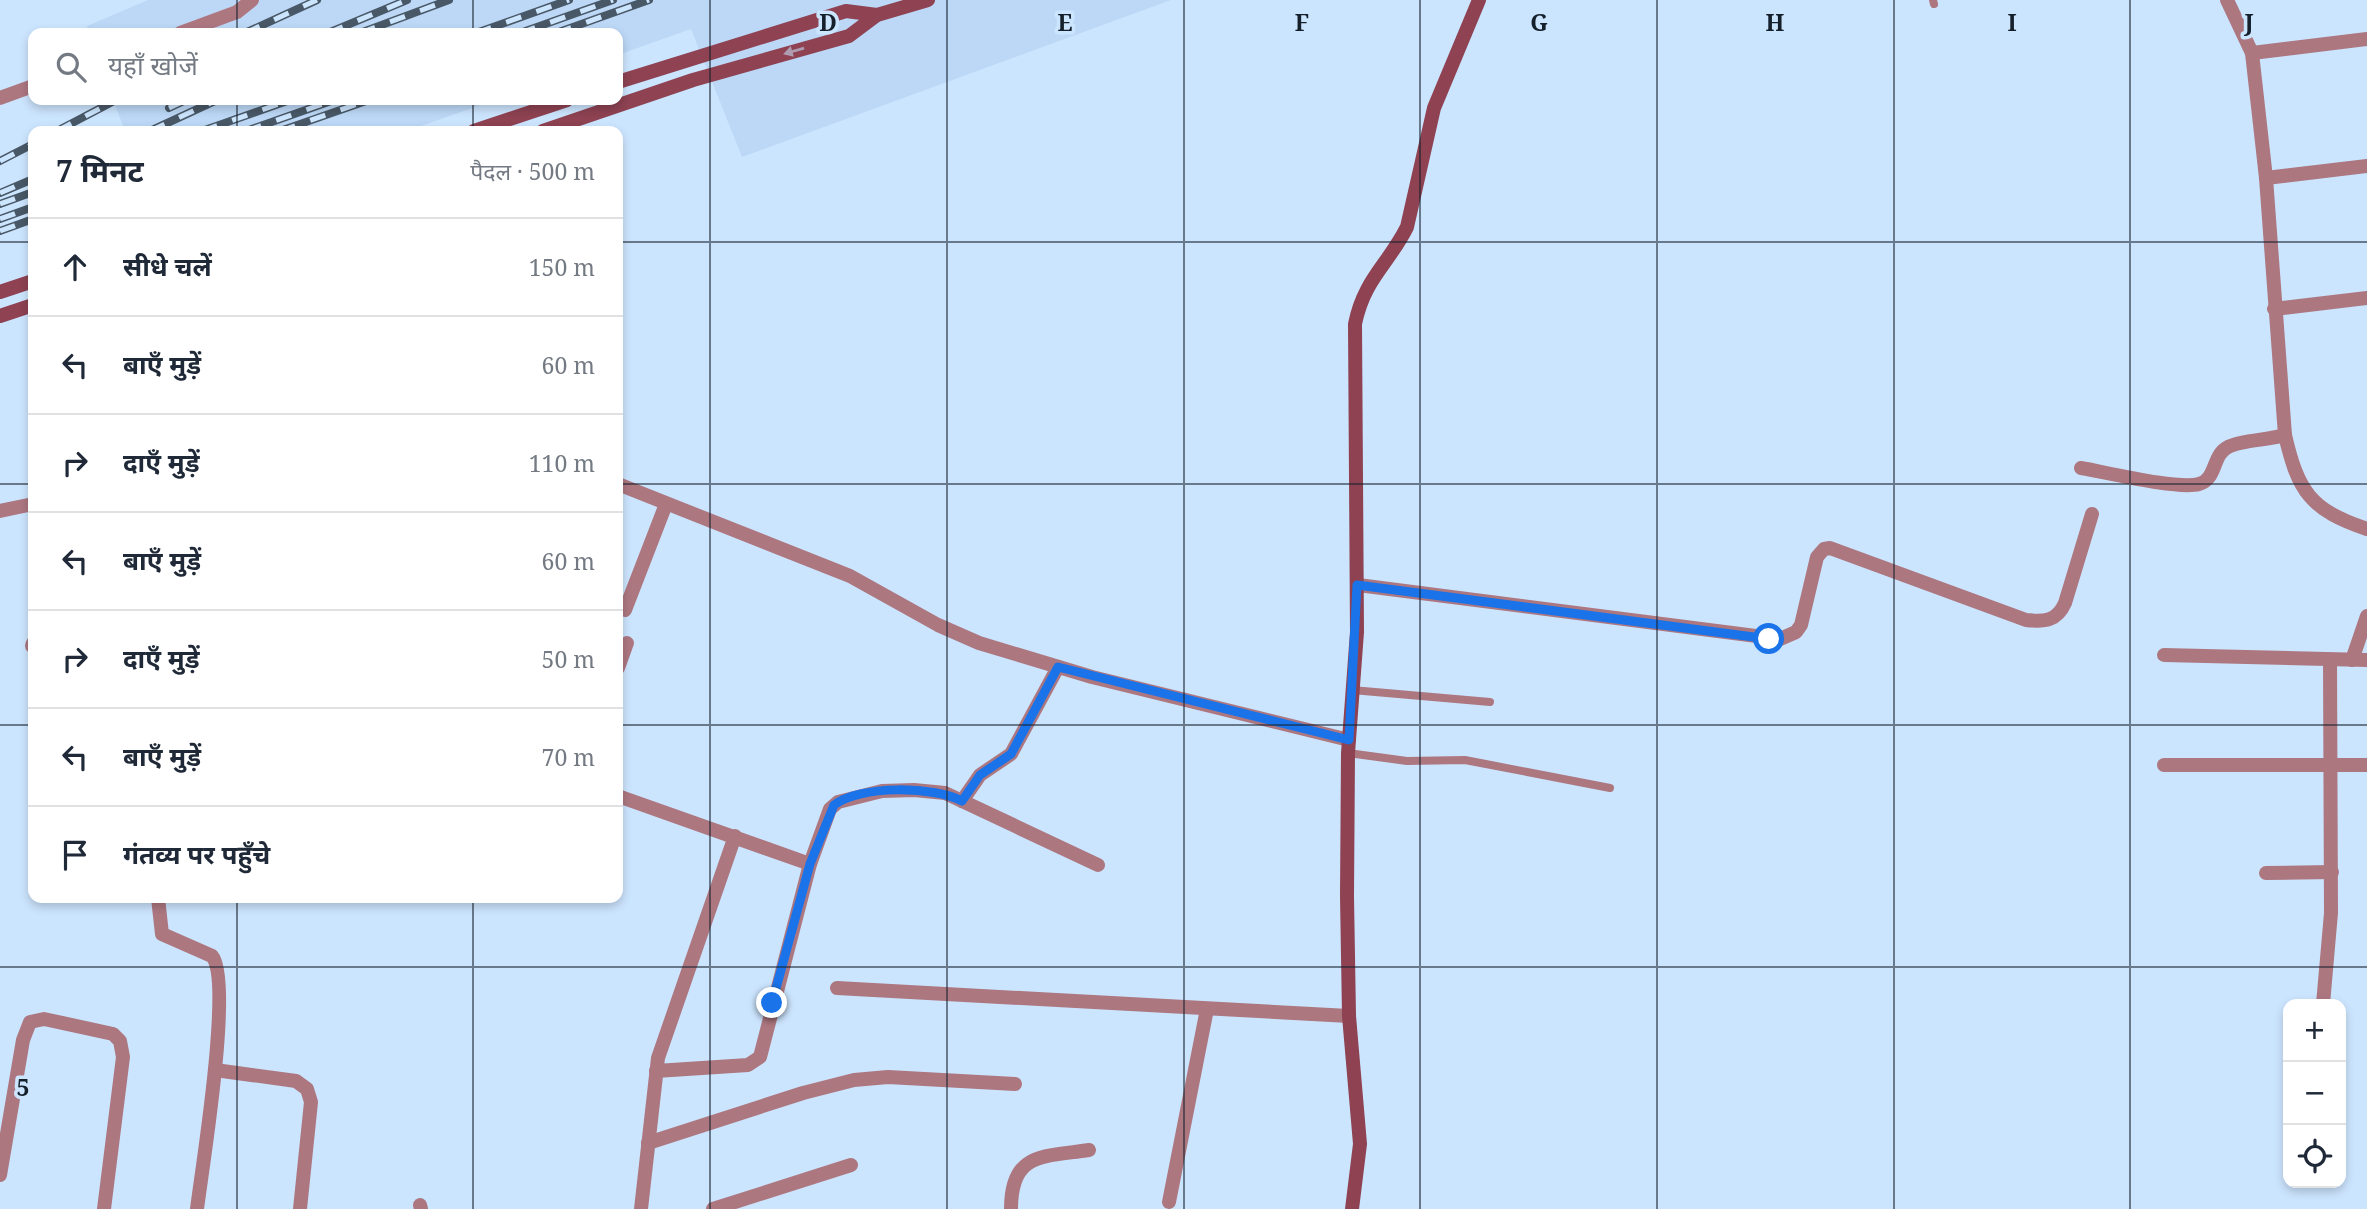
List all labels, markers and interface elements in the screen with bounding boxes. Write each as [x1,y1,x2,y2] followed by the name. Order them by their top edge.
[819,6,837,38] text: D
[1057,6,1073,38] text: E
[1295,6,1309,38] text: F
[1530,6,1548,38] text: G
[1766,6,1785,38] text: H
[2007,6,2017,38] text: I
[2243,6,2254,38] text: J
[28,28,623,105] search box
[108,47,198,83] text: यहाँ खोजें
[783,47,804,57] one-way arrow
[52,48,90,86] icon: search
[56,150,144,191] text: 7 मिनट
[470,155,595,187] text: पैदल · 500 m
[56,248,94,286] icon: ahead
[123,248,212,284] text: सीधे चलें
[529,251,595,283] text: 150 m
[56,346,94,384] icon: left
[123,346,201,382] text: बाएँ मुड़ें
[542,349,595,381] text: 60 m
[56,444,94,482] icon: right
[123,444,200,480] text: दाएँ मुड़ें
[529,447,595,479] text: 110 m
[56,542,94,580] icon: left
[123,542,201,578] text: बाएँ मुड़ें
[542,545,595,577] text: 60 m
[1753,623,1784,654] route start
[56,640,94,678] icon: right
[123,640,200,676] text: दाएँ मुड़ें
[542,643,595,675] text: 50 m
[56,738,94,776] icon: left
[123,738,201,774] text: बाएँ मुड़ें
[542,741,595,773] text: 70 m
[56,836,94,874] icon: arrive
[123,836,270,872] text: गंतव्य पर पहुँचे
[756,987,787,1018] route end
[2283,999,2346,1188] map controls
[2283,999,2346,1062] button: +
[2283,1062,2346,1125] button: −
[17,1071,30,1103] text: 5
[2283,1125,2346,1188] button: locate

